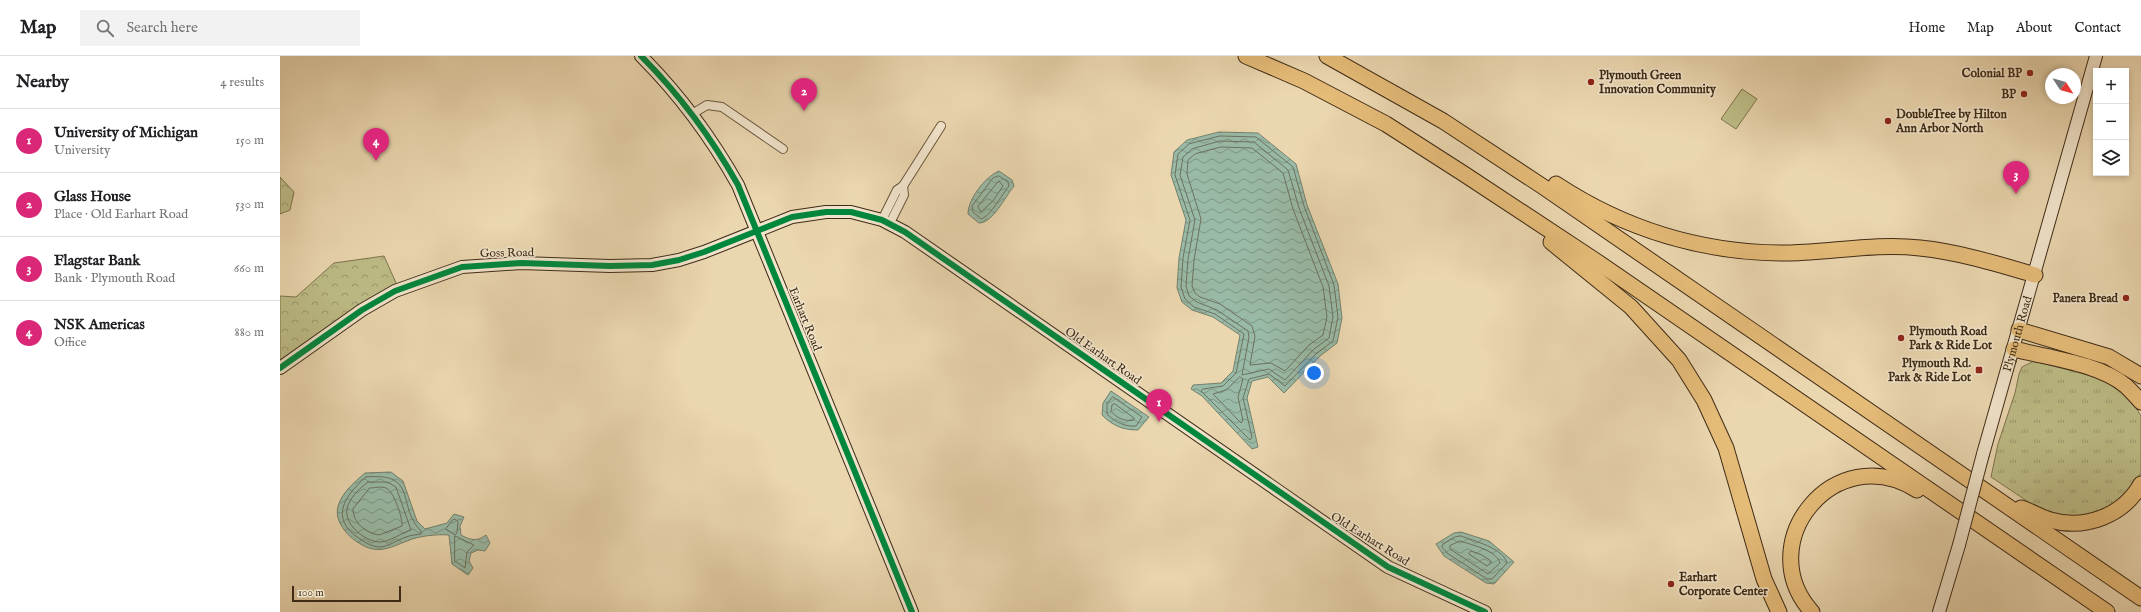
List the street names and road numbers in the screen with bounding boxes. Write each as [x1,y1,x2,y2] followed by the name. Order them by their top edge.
[480,245,535,261] street label: Goss Road
[785,285,825,354] street label: Earhart Road
[1999,294,2035,373] street label: Plymouth Road
[1062,324,1145,388] street label: Old Earhart Road
[1328,509,1413,570] street label: Old Earhart Road

